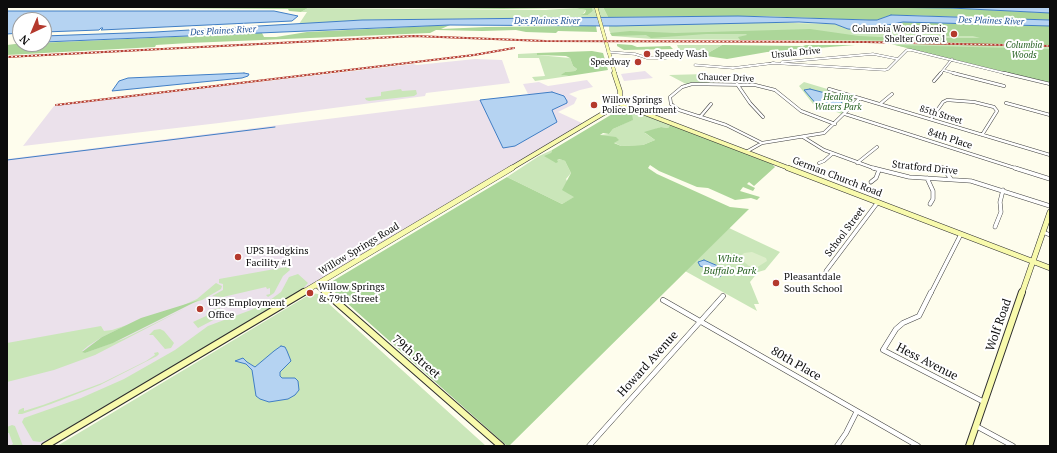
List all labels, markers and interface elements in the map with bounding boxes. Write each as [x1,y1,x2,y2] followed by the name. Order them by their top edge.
[12,12,52,52] north arrow
[958,14,1024,28] water label: Des Plaines River
[514,16,580,26] water label: Des Plaines River
[190,24,256,38] water label: Des Plaines River
[852,24,946,45] place label: Columbia Woods Picnic Shelter Grove 1
[949,29,959,39] marker: Columbia Woods Picnic Shelter Grove 1
[16,32,32,48] text: N
[1006,40,1042,61] park label: Columbia Woods
[771,45,821,61] street label: Ursula Drive
[642,49,652,59] marker: Speedy Wash
[655,49,707,59] place label: Speedy Wash
[590,57,630,67] place label: Speedway
[633,57,643,67] marker: Speedway
[698,72,754,84] street label: Chaucer Drive
[814,92,862,113] park label: Healing Waters Park
[602,95,677,116] place label: Willow Springs Police Department
[589,100,599,110] marker: Willow Springs Police Department
[918,103,964,127] street label: 85th Street
[926,126,974,152] street label: 84th Place
[791,154,883,200] street label: German Church Road
[891,159,959,177] street label: Stratford Drive
[822,205,868,259] street label: School Street
[317,220,401,278] street label: Willow Springs Road
[246,245,309,268] place label: UPS Hodgkins Facility #1
[233,252,243,262] marker: UPS Hodgkins Facility #1
[704,253,756,276] park label: White Buffalo Park
[784,271,843,294] place label: Pleasantdale South School
[771,278,781,288] marker: Pleasantdale South School
[318,281,385,304] place label: Willow Springs & 79th Street
[305,288,315,298] marker: Willow Springs & 79th Street
[208,297,285,320] place label: UPS Employment Office
[983,297,1015,353] street label: Wolf Road
[195,304,205,314] marker: UPS Employment Office
[615,328,681,400] street label: Howard Avenue
[389,332,443,382] street label: 79th Street
[894,340,960,384] street label: Hess Avenue
[768,344,824,384] street label: 80th Place

